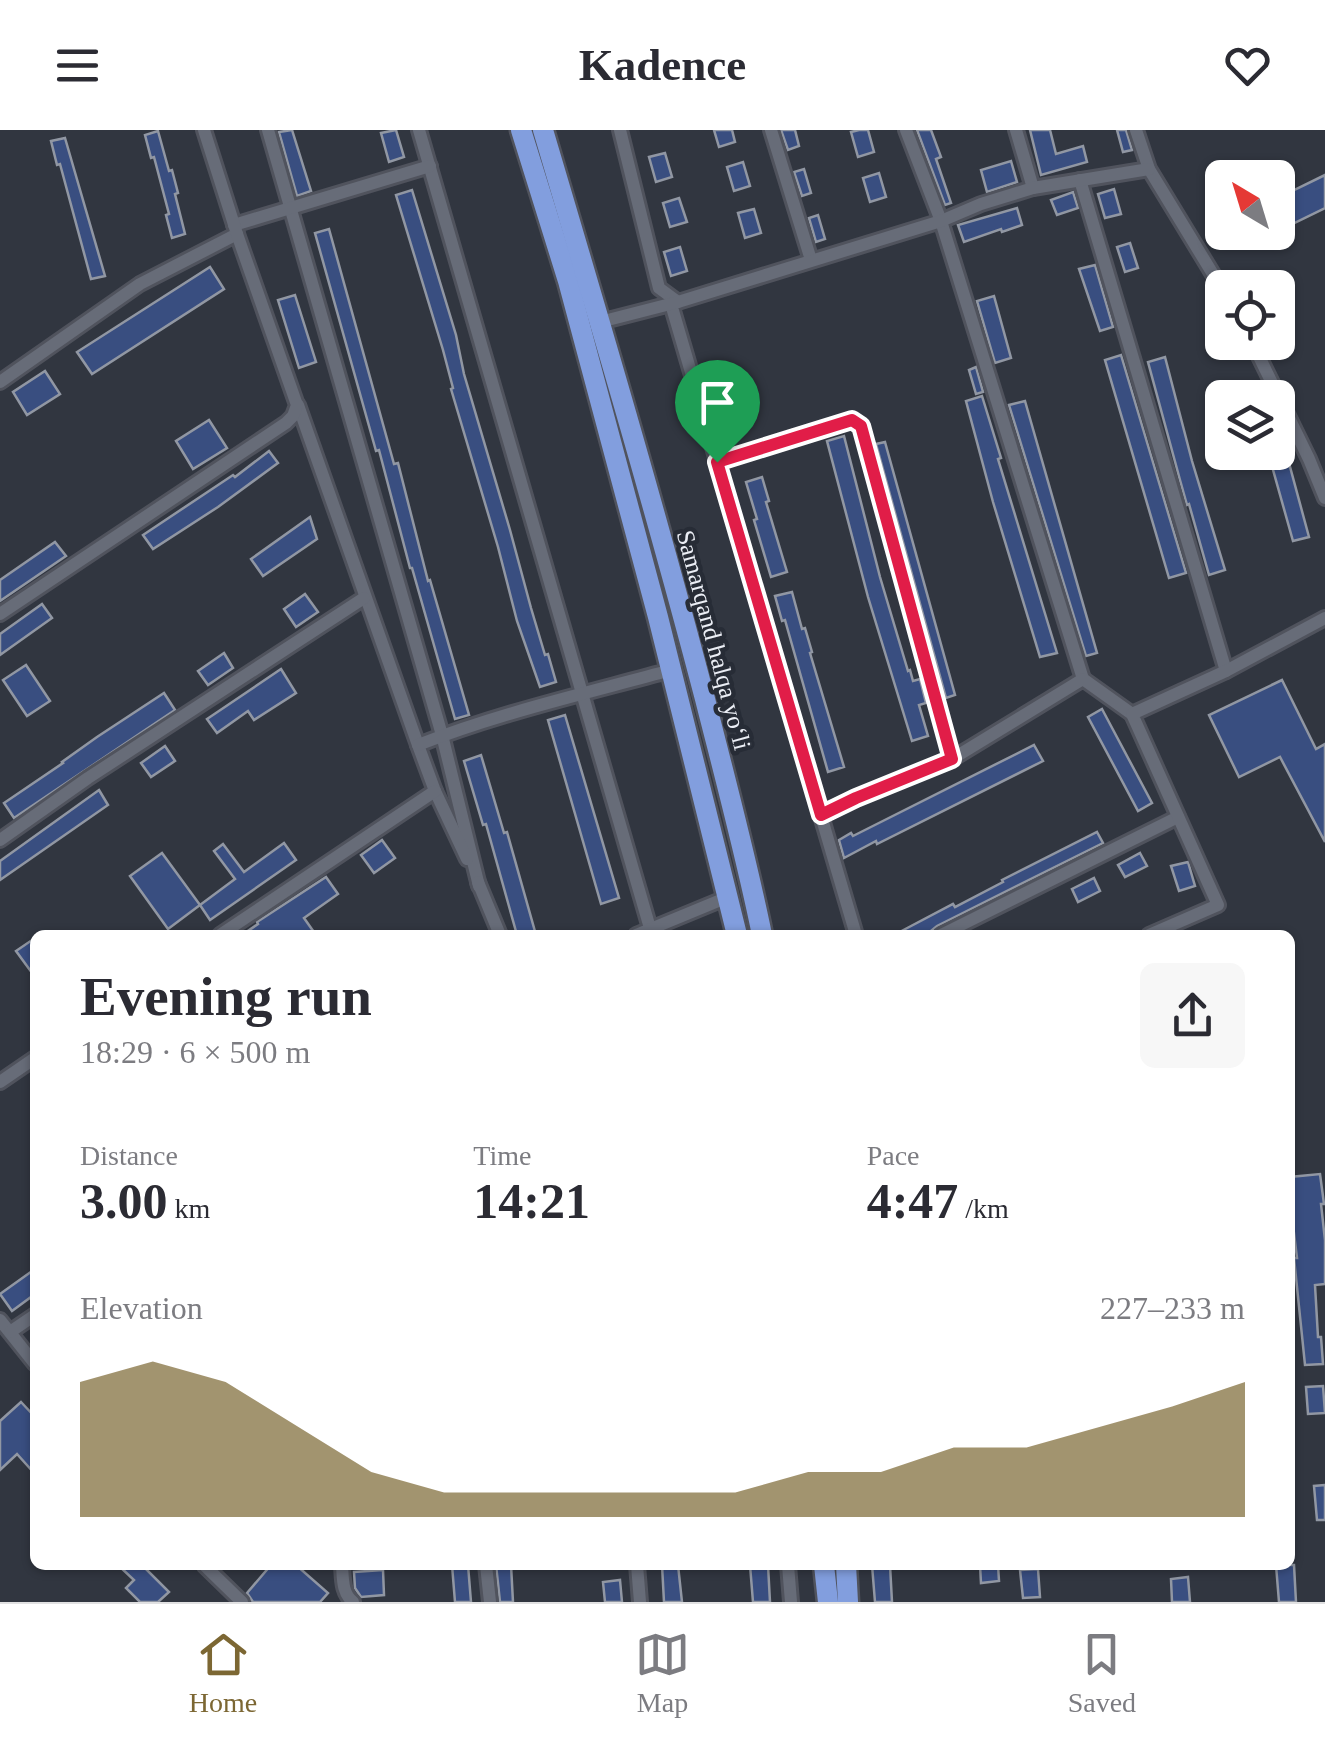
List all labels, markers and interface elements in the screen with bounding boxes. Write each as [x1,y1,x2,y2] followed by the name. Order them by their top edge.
[50,38,105,93] icon: menu
[1220,38,1275,93] icon: heart
[579,40,746,90] text: Kadence
[1205,160,1295,250] north arrow
[1205,160,1295,470] map controls
[1205,270,1295,360] button: locate
[675,360,760,463] pin
[690,375,745,430] icon: arrive
[1205,380,1295,470] button: layers
[672,527,756,753] street label: Samarqand halqa yoʻli
[1140,963,1245,1068] button: share
[80,966,372,1027] text: Evening run
[80,1034,310,1070] text: 18:29 · 6 × 500 m
[80,1140,178,1171] text: Distance
[473,1140,531,1171] text: Time
[867,1140,920,1171] text: Pace
[80,1173,168,1229] text: 3.00
[473,1173,590,1229] text: 14:21
[867,1173,958,1229] text: 4:47
[168,1193,210,1224] text: km
[958,1193,1009,1224] text: /km
[80,1290,203,1326] text: Elevation
[1100,1290,1245,1326] text: 227–233 m
[189,1627,257,1719] tab: Home
[635,1627,690,1719] tab: Map
[1068,1627,1136,1719] tab: Saved

